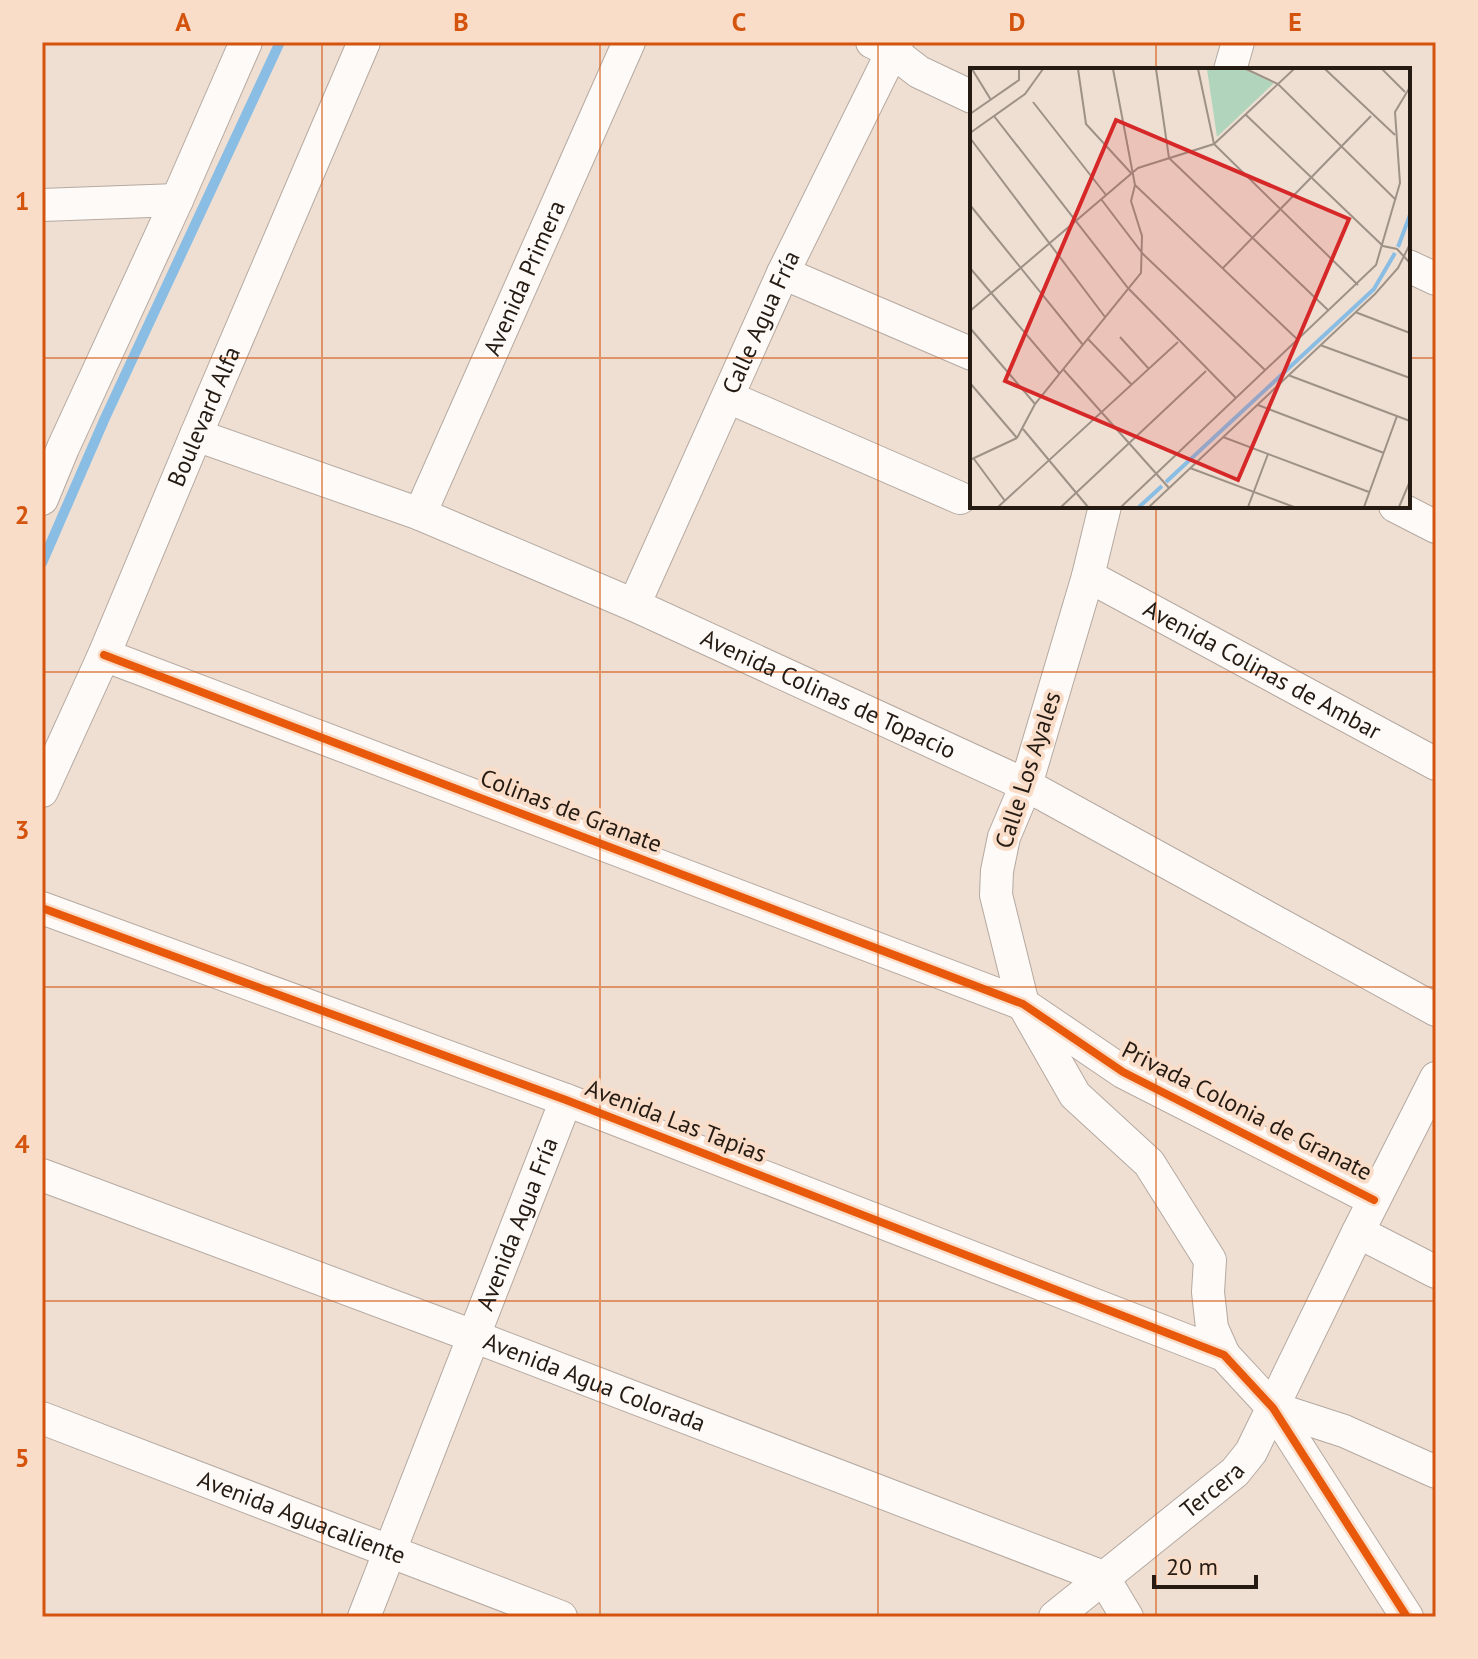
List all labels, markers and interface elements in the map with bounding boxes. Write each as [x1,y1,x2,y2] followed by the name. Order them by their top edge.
[175,5,191,38] text: A
[453,5,469,38] text: B
[732,5,746,38] text: C
[1009,5,1025,38] text: D
[1288,5,1302,38] text: E
[970,68,1410,508] inset map
[15,184,29,217] text: 1
[476,195,572,360] street label: Avenida Primera
[715,245,807,399] street label: Calle Agua Fría
[160,342,247,491] street label: Boulevard Alfa
[15,498,29,531] text: 2
[1138,593,1387,746] street label: Avenida Colinas de Ambar
[696,622,961,766] street label: Avenida Colinas de Topacio
[988,688,1067,852] street label: Calle Los Ayales
[476,762,666,859] street label: Colinas de Granate
[15,813,29,846] text: 3
[1117,1034,1378,1187] street label: Privada Colonia de Granate
[581,1072,771,1169] street label: Avenida Las Tapias
[15,1127,30,1160] text: 4
[469,1133,565,1315] street label: Avenida Agua Fría
[479,1325,710,1438] street label: Avenida Agua Colorada
[15,1441,29,1474] text: 5
[1174,1456,1251,1525] street label: Tercera
[194,1463,410,1571] street label: Avenida Aguacaliente
[1154,1539,1256,1589] scale bar
[1166,1551,1218,1582] text: 20 m

